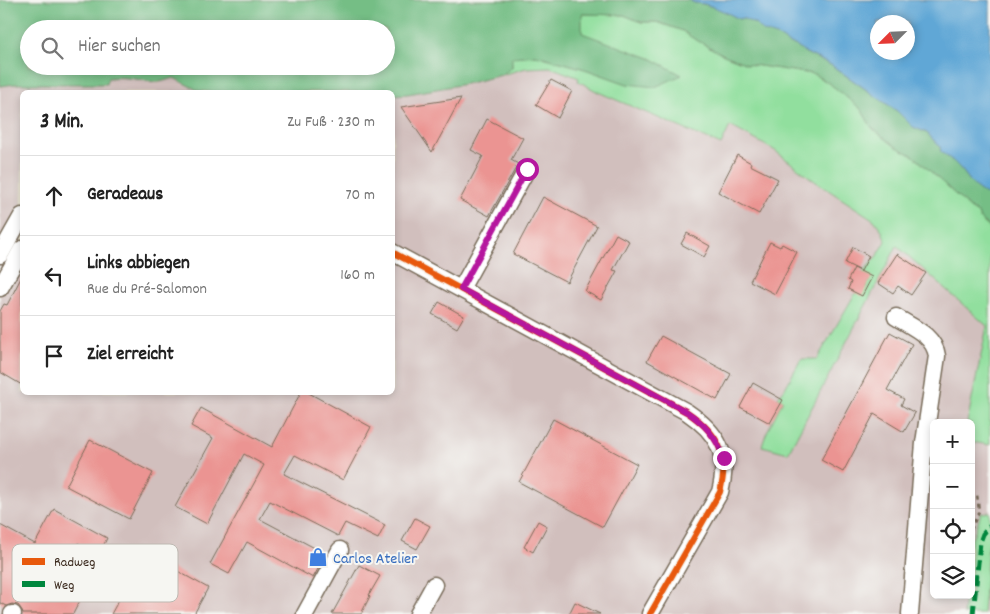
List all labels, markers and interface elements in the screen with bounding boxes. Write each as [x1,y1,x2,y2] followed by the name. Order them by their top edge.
[870,15,915,60] north arrow
[20,20,395,75] search box
[38,34,66,62] icon: search
[78,34,161,61] text: Hier suchen
[40,108,83,138] text: 3 Min.
[287,111,375,134] text: Zu Fuß · 230 m
[516,158,539,181] route start
[40,182,68,210] icon: ahead
[87,182,163,209] text: Geradeaus
[345,184,375,207] text: 70 m
[87,251,190,278] text: Links abbiegen
[40,262,68,290] icon: left
[340,264,375,287] text: 160 m
[87,278,207,301] text: Rue du Pré-Salomon
[40,342,68,370] icon: arrive
[87,342,174,369] text: Ziel erreicht
[930,419,975,599] map controls
[930,419,975,464] button: +
[713,447,736,470] route end
[930,464,975,509] button: −
[930,509,975,554] button: locate
[12,544,178,602] legend
[307,546,329,568] shop icon: Carlos Atelier
[333,548,417,571] place label: Carlos Atelier
[54,553,95,573] text: Radweg
[930,554,975,599] button: layers
[54,576,74,596] text: Weg

